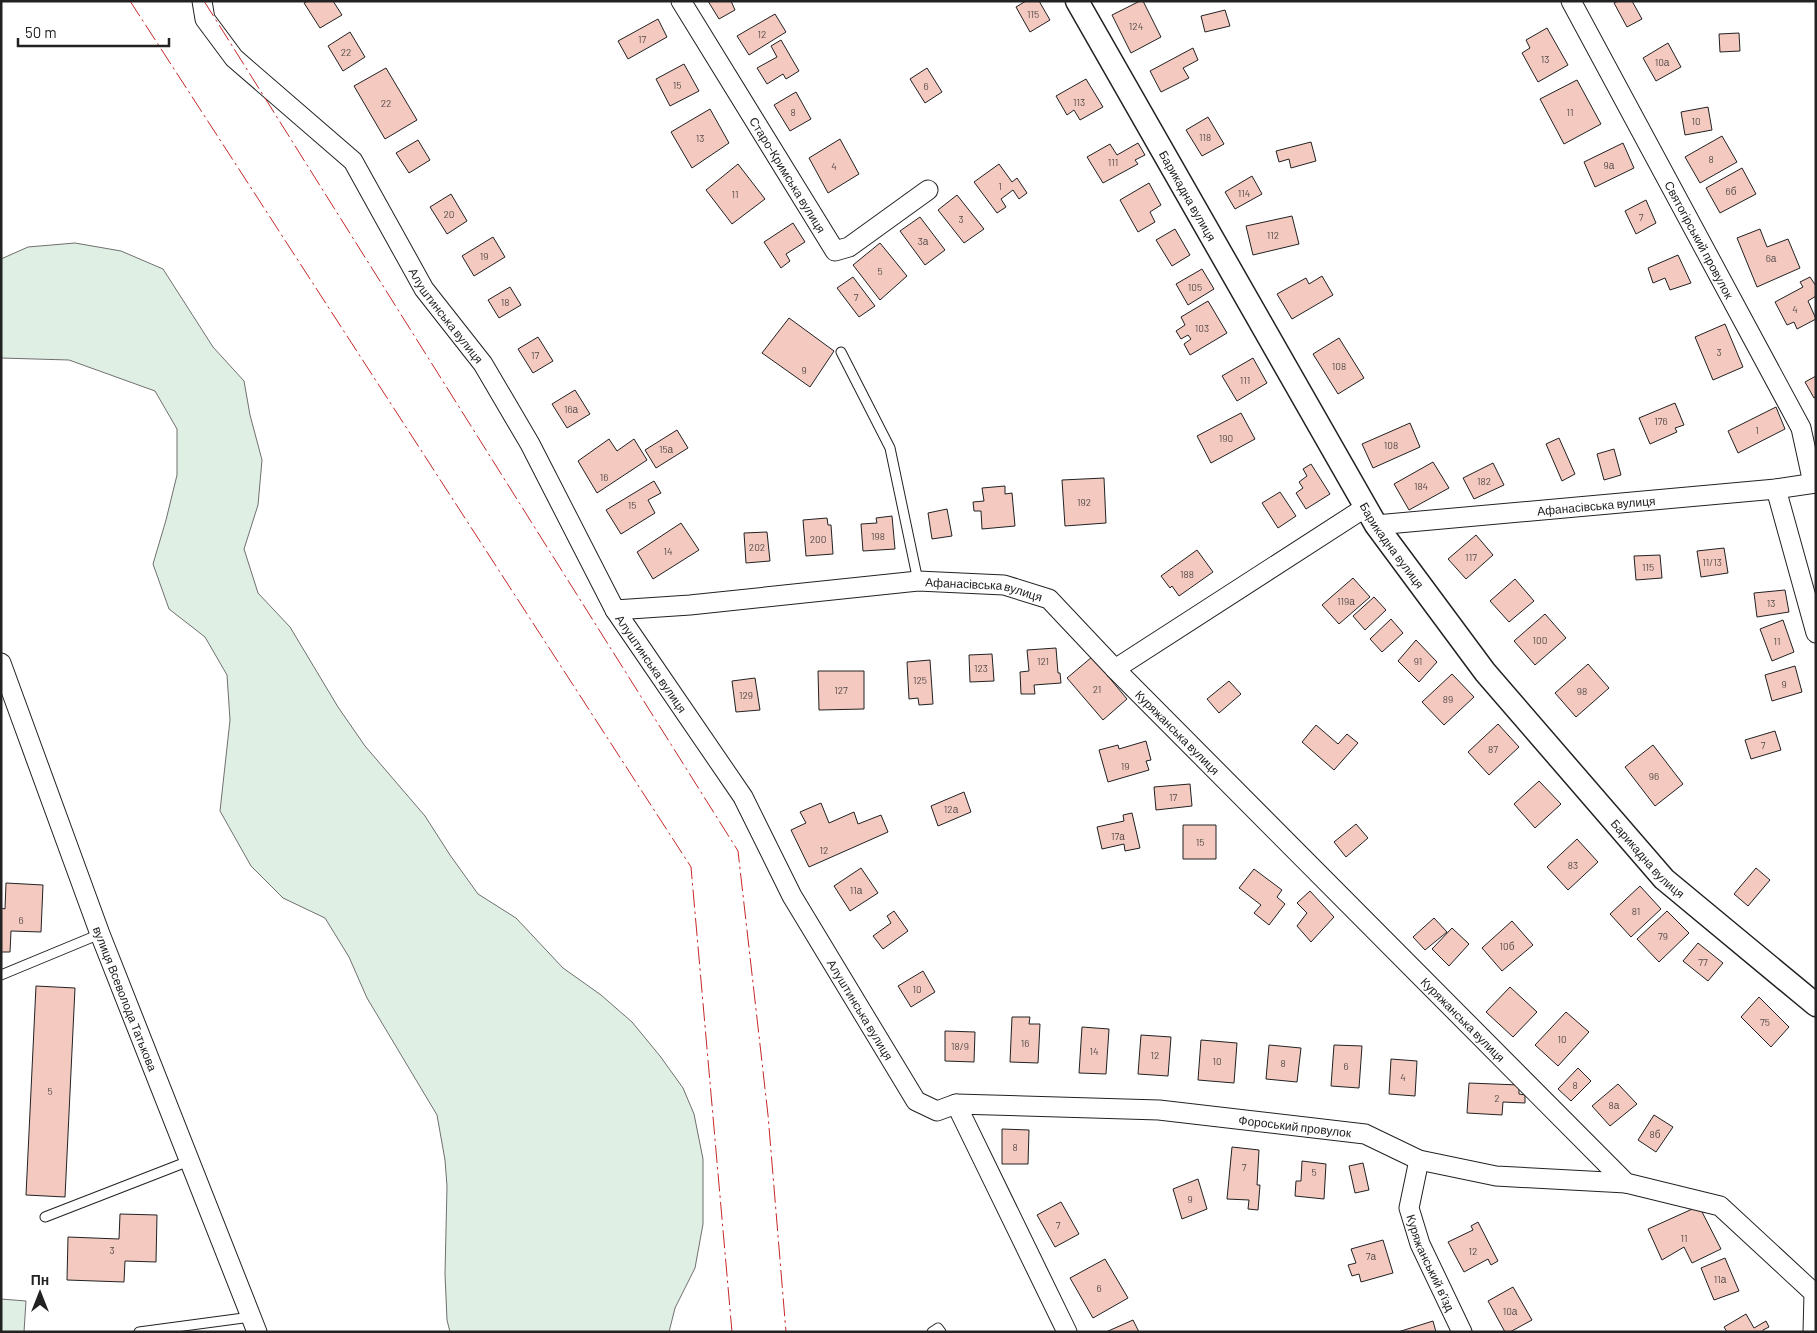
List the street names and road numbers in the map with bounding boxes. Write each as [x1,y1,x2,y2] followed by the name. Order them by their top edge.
[747,114,829,235] street label: Старо-Кримська вулиця
[1157,148,1219,243] street label: Барикадна вулиця
[1662,178,1737,301] street label: Святогірський провулок
[407,265,486,366] street label: Алуштинська вулиця
[1536,493,1656,518] street label: Афанасівська вулиця
[1357,500,1427,591] street label: Барикадна вулиця
[925,574,1044,604] street label: Афанасівська вулиця
[613,612,690,715] street label: Алуштинська вулиця
[1133,687,1223,777] street label: Куряжанська вулиця
[1608,816,1688,900] street label: Барикадна вулиця
[91,924,160,1073] street label: вулиця Всеволода Татькова
[825,956,896,1062] street label: Алуштинська вулиця
[1418,974,1508,1064] street label: Куряжанська вулиця
[1238,1112,1353,1139] street label: Фороський провулок
[1404,1212,1458,1314] street label: Куряжанський в’їзд

